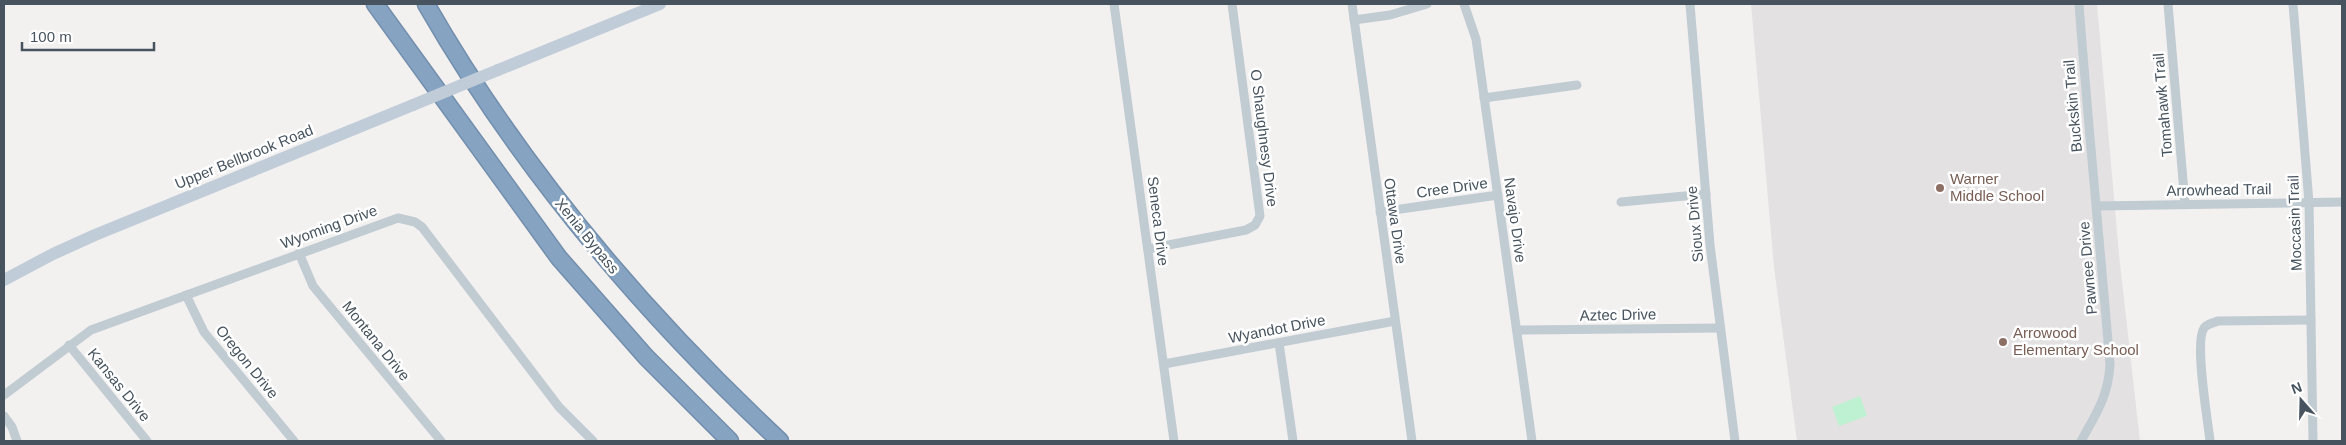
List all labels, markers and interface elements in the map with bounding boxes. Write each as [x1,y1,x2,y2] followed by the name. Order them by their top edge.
[22,20,155,52] scale bar
[30,28,72,45] text: 100 m
[2149,52,2176,158] street label: Tomahawk Trail
[2060,59,2085,153] street label: Buckskin Trail
[1248,68,1281,208] street label: O Shaughnesy Drive
[172,121,315,192] street label: Upper Bellbrook Road
[1950,170,2044,204] place label: Warner Middle School
[1415,174,1489,201] street label: Cree Drive
[1145,175,1172,267] street label: Seneca Drive
[2284,175,2305,271] street label: Moccasin Trail
[1501,176,1530,264] street label: Navajo Drive
[1381,177,1410,265] street label: Ottawa Drive
[2166,180,2272,199] street label: Arrowhead Trail
[1934,182,1946,194] marker: Warner Middle School
[1683,185,1706,263] street label: Sioux Drive
[552,195,623,277] street label: Xenia Bypass
[278,201,379,252] street label: Wyoming Drive
[2075,221,2100,315] street label: Pawnee Drive
[339,297,414,384] street label: Montana Drive
[1580,305,1656,324] street label: Aztec Drive
[1227,311,1327,346] street label: Wyandot Drive
[213,322,282,402] street label: Oregon Drive
[2013,324,2139,358] place label: Arrowood Elementary School
[1997,336,2009,348] marker: Arrowood Elementary School
[85,345,154,425] street label: Kansas Drive
[2276,375,2326,425] north arrow
[2289,379,2304,397] text: N

